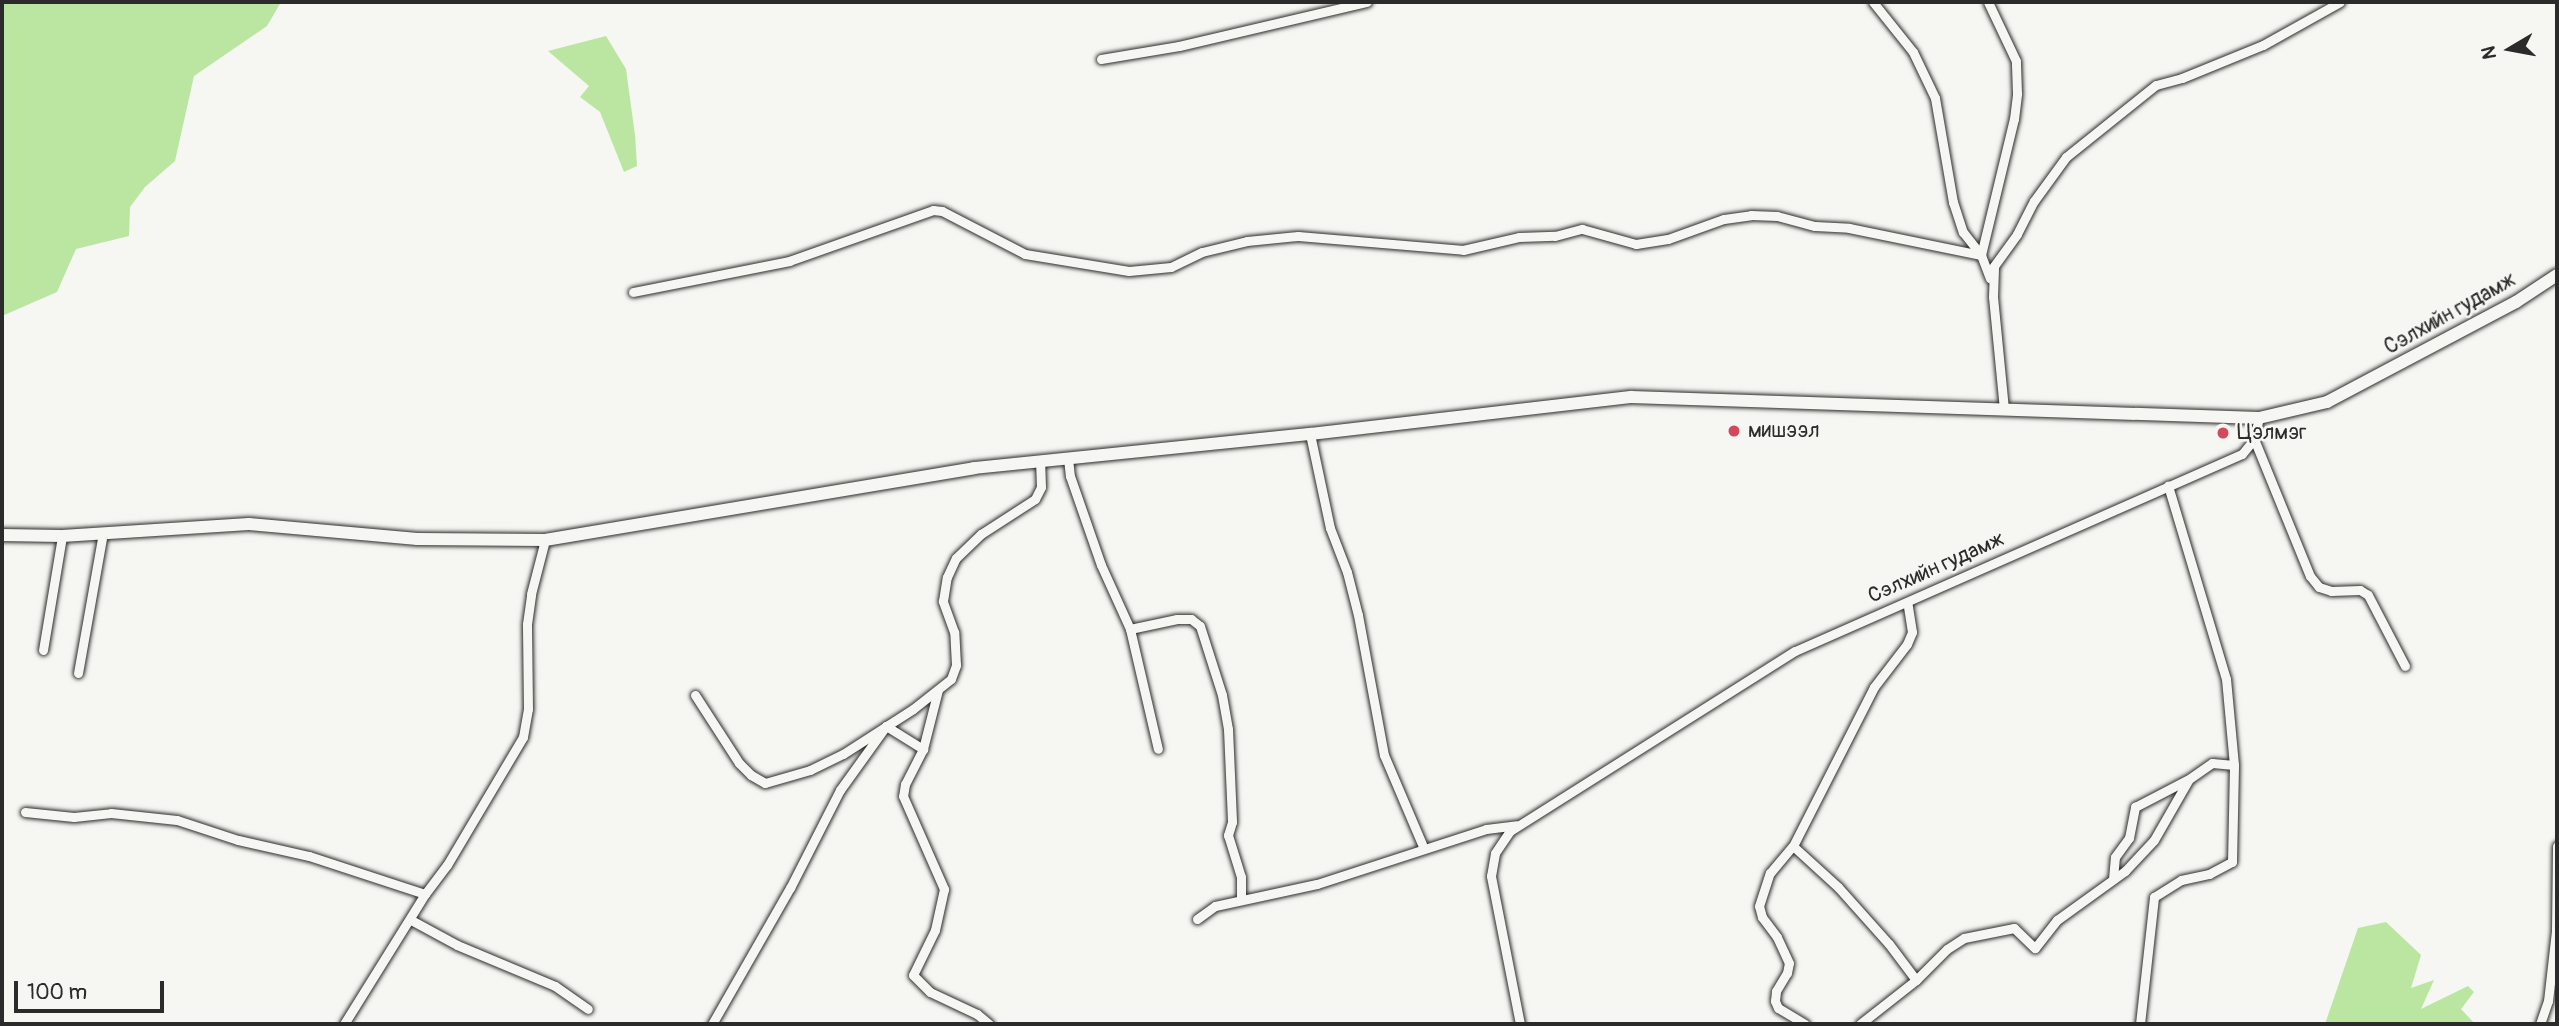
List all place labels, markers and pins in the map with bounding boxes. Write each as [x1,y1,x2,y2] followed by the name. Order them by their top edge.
[1748,418,1820,444] place label: мишээл
[2237,420,2307,446] place label: Цэлмэг
[1726,423,1742,439] marker: мишээл
[2215,425,2231,441] marker: Цэлмэг

